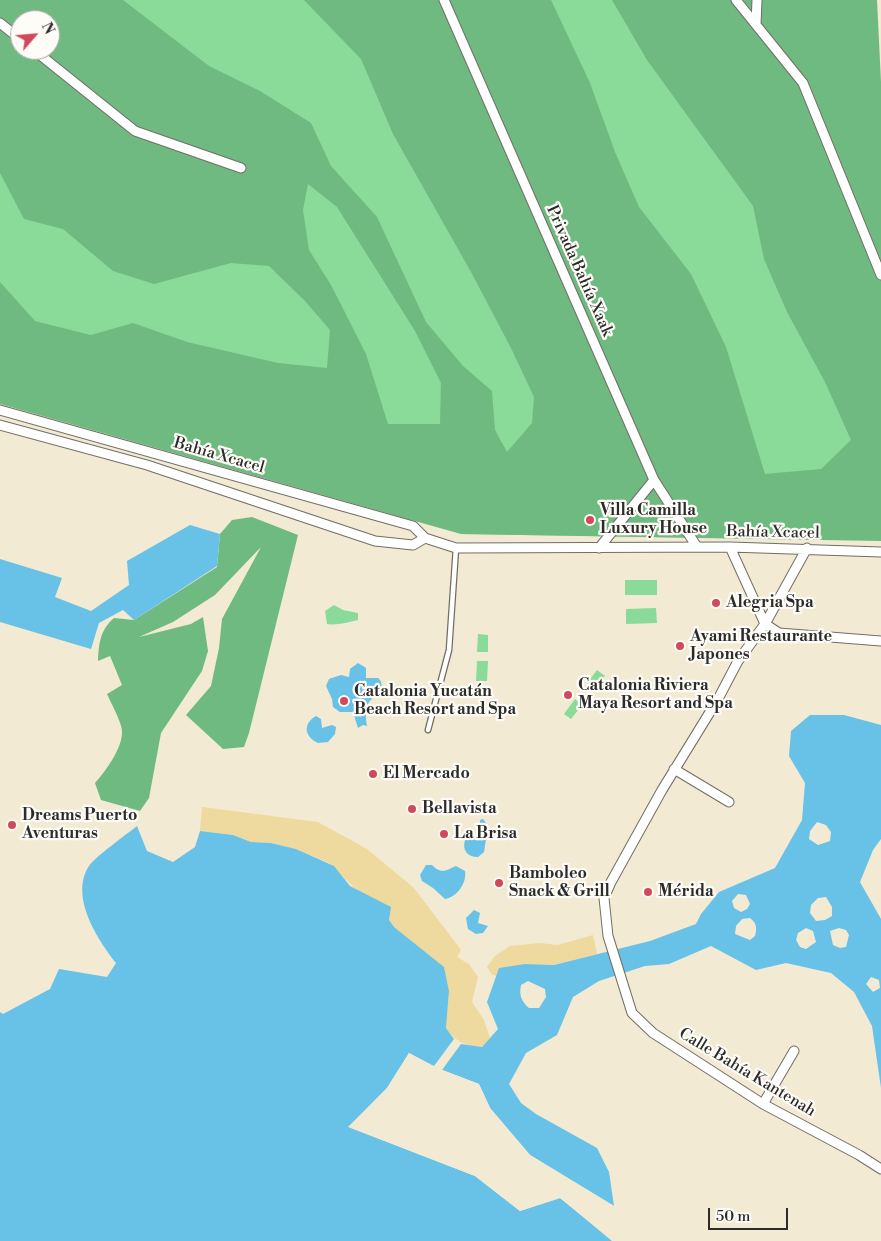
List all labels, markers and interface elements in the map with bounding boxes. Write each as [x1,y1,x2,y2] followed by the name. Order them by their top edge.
[10,10,60,60] north arrow
[37,20,58,38] text: N
[542,203,616,339] street label: Privada Bahía Xaak
[171,434,267,478] street label: Bahía Xcacel
[600,501,707,539] place label: Villa Camilla Luxury House
[584,514,596,526] marker: Villa Camilla Luxury House
[726,523,820,543] street label: Bahía Xcacel
[726,593,814,613] place label: Alegria Spa
[710,597,722,609] marker: Alegria Spa
[690,627,832,665] place label: Ayami Restaurante Japones
[674,640,686,652] marker: Ayami Restaurante Japones
[578,676,733,714] place label: Catalonia Riviera Maya Resort and Spa
[354,682,516,720] place label: Catalonia Yucatán Beach Resort and Spa
[562,689,574,701] marker: Catalonia Riviera Maya Resort and Spa
[338,695,350,707] marker: Catalonia Yucatán Beach Resort and Spa
[383,764,470,784] place label: El Mercado
[367,768,379,780] marker: El Mercado
[422,799,497,819] place label: Bellavista
[406,803,418,815] marker: Bellavista
[22,806,137,844] place label: Dreams Puerto Aventuras
[6,819,18,831] marker: Dreams Puerto Aventuras
[454,824,517,844] place label: La Brisa
[438,828,450,840] marker: La Brisa
[509,864,610,902] place label: Bamboleo Snack & Grill
[493,877,505,889] marker: Bamboleo Snack & Grill
[658,882,714,902] place label: Mérida
[642,886,654,898] marker: Mérida
[675,1025,819,1121] street label: Calle Bahía Kantenah
[711,1198,791,1230] scale bar
[716,1207,750,1226] text: 50 m

